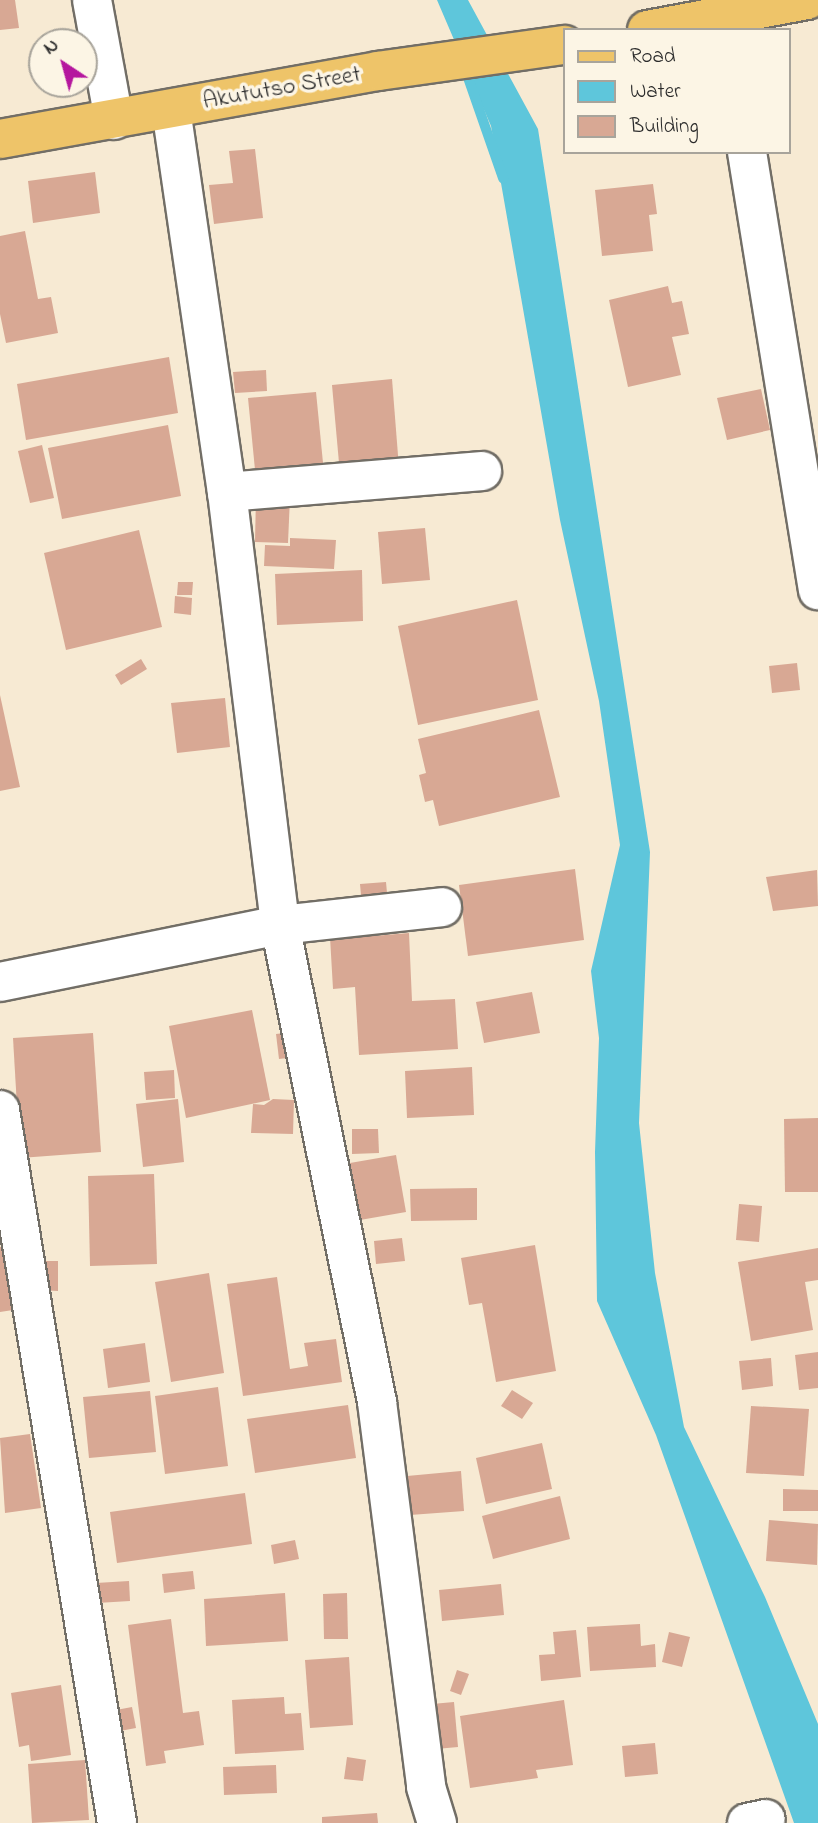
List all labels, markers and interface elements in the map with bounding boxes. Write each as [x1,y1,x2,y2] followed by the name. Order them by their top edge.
[28,28,98,98] north arrow
[562,28,790,154] legend
[38,33,65,62] text: N
[630,42,676,72] text: Road
[201,61,363,117] street label: Akututso Street
[630,77,681,107] text: Water
[630,112,699,142] text: Building

